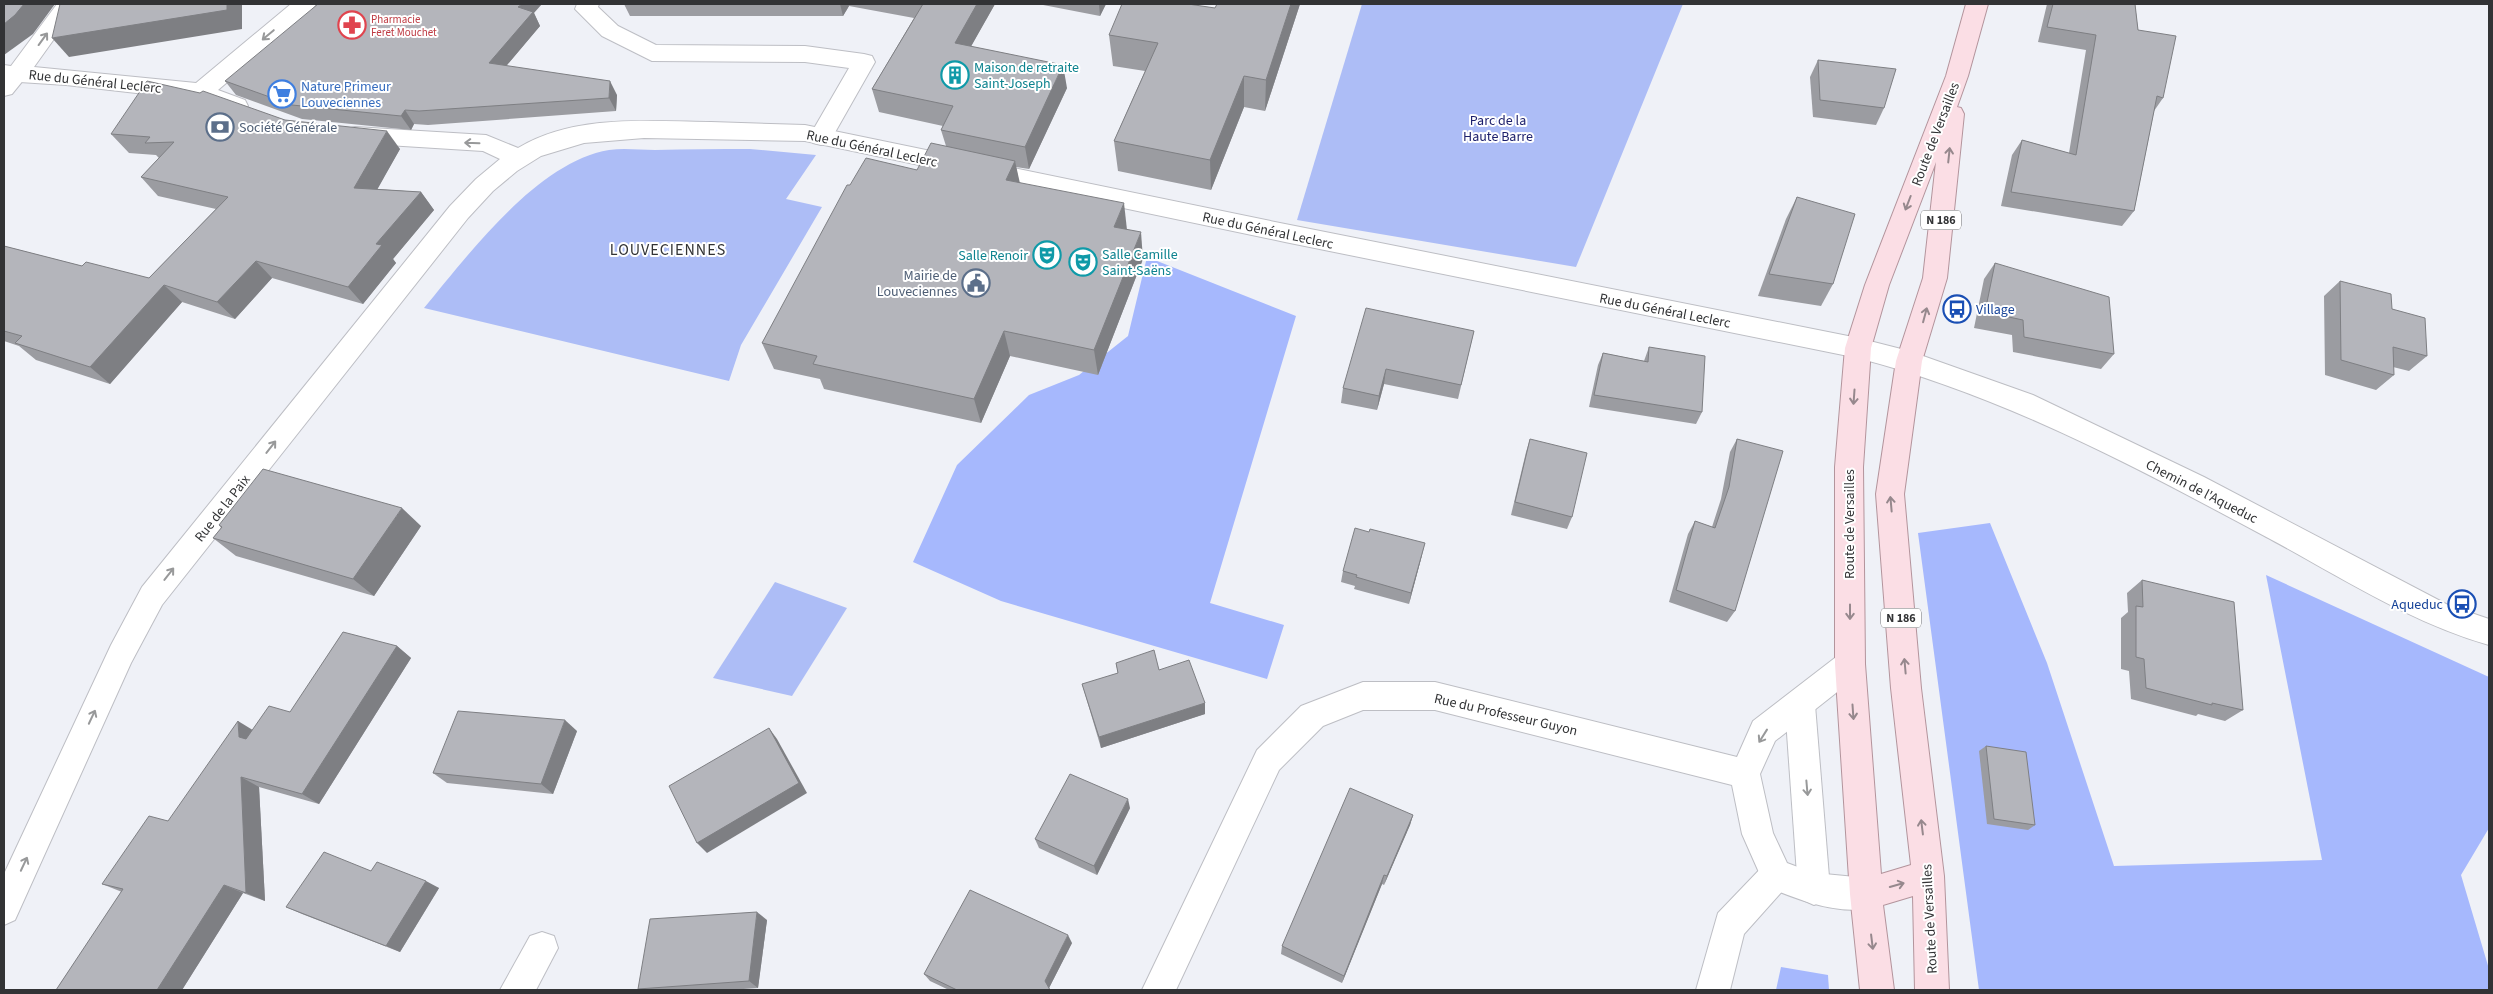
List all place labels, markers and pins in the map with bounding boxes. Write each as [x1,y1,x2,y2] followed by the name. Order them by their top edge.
[337,10,367,40] pharmacy icon: Pharmacie Feret Mouchet
[371,12,437,40] place label: Pharmacie Feret Mouchet
[974,58,1079,94] place label: Maison de retraite Saint-Joseph
[940,60,970,90] building icon: Maison de retraite Saint-Joseph
[301,77,391,113] place label: Nature Primeur Louveciennes
[267,79,297,109] supermarket icon: Nature Primeur Louveciennes
[205,112,235,142] bank icon: Société Générale
[239,118,337,138] place label: Société Générale
[1032,240,1062,270] theatre icon: Salle Renoir
[1102,245,1178,281] place label: Salle Camille Saint-Saëns
[958,246,1028,266] place label: Salle Renoir
[1068,247,1098,277] theatre icon: Salle Camille Saint-Saëns
[877,266,957,302] place label: Mairie de Louveciennes
[961,268,991,298] public building icon: Mairie de Louveciennes
[1942,294,1972,324] bus stop icon: Village
[1976,300,2015,320] place label: Village
[2447,589,2477,619] bus stop icon: Aqueduc
[2391,595,2444,615] place label: Aqueduc

